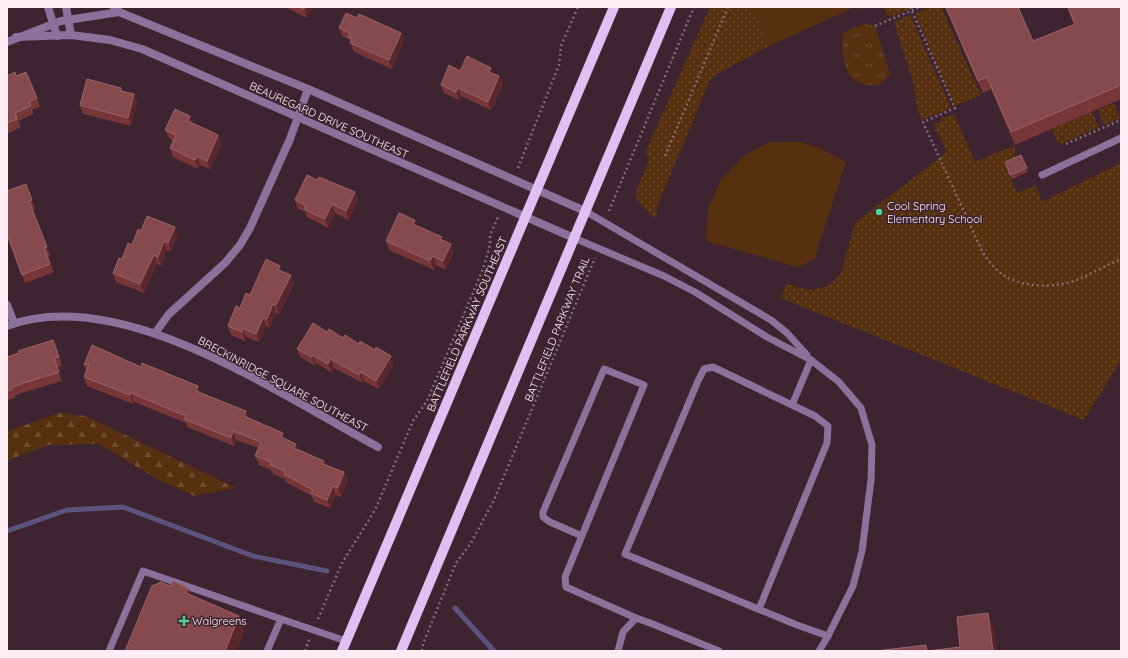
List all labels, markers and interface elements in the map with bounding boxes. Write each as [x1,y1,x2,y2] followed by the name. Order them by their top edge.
[247,78,411,162] street label: BEAUREGARD DRIVE SOUTHEAST
[887,199,982,226] place label: Cool Spring Elementary School
[874,207,884,217] marker: Cool Spring Elementary School
[424,234,510,414] street label: BATTLEFIELD PARKWAY SOUTHEAST
[521,254,593,404] street label: BATTLEFIELD PARKWAY TRAIL
[196,333,371,435] street label: BRECKINRIDGE SQUARE SOUTHEAST
[192,614,246,628] place label: Walgreens
[179,616,189,626] marker: Walgreens

